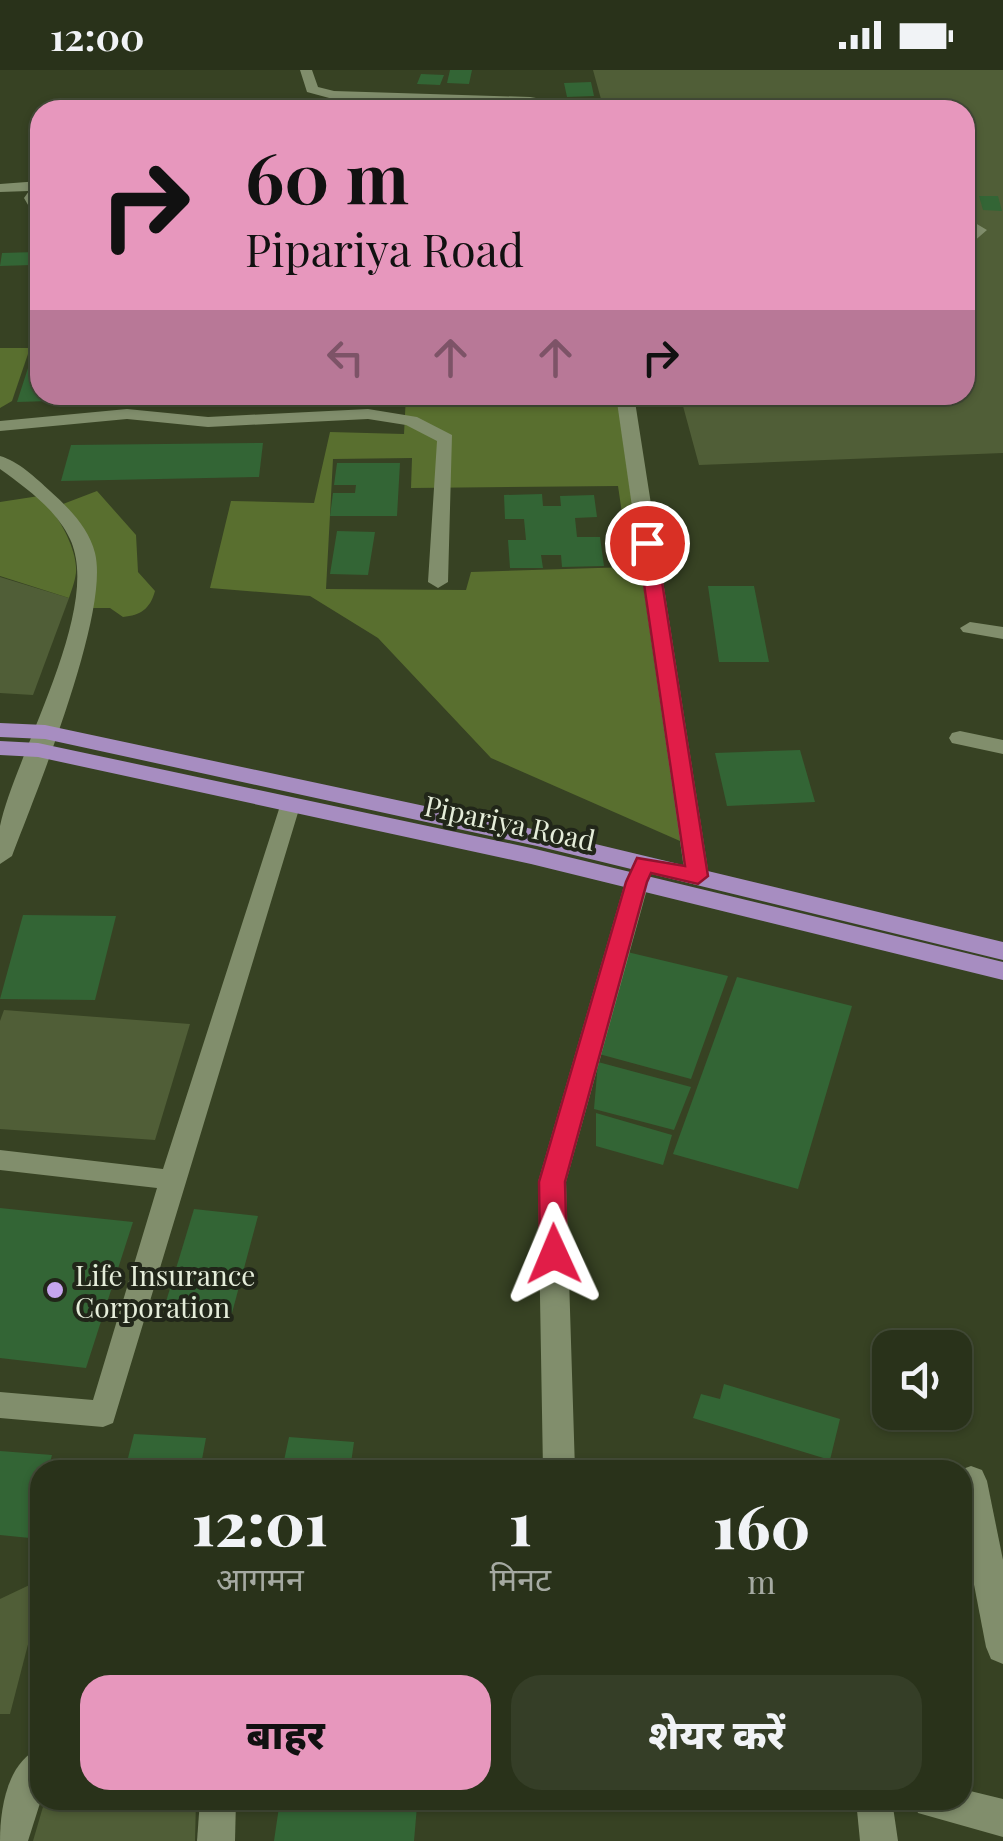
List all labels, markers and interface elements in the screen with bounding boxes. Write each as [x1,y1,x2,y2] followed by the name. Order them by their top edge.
[50,10,144,61] text: 12:00
[245,128,409,222] text: 60 m
[80,140,210,270] icon: right
[245,218,524,278] text: Pipariya Road
[318,330,373,385] icon: left
[423,330,478,385] icon: ahead
[528,330,583,385] icon: ahead
[633,330,688,385] icon: right
[605,501,690,586] pin
[620,516,675,571] icon: arrive
[421,786,599,858] street label: Pipariya Road
[502,1202,606,1306] position arrow
[75,1256,256,1325] place label: Life Insurance Corporation
[44,1279,66,1301] marker: Life Insurance Corporation
[872,1330,972,1430] map controls
[872,1330,972,1430] button: sound
[192,1481,328,1561] text: 12:01
[509,1481,532,1561] text: 1
[713,1484,810,1564] text: 160
[216,1556,304,1599] text: आगमन
[490,1556,551,1599] text: मिनट
[747,1559,776,1602] text: m
[80,1675,491,1790] button: बाहर
[511,1675,922,1790] button: शेयर करें

